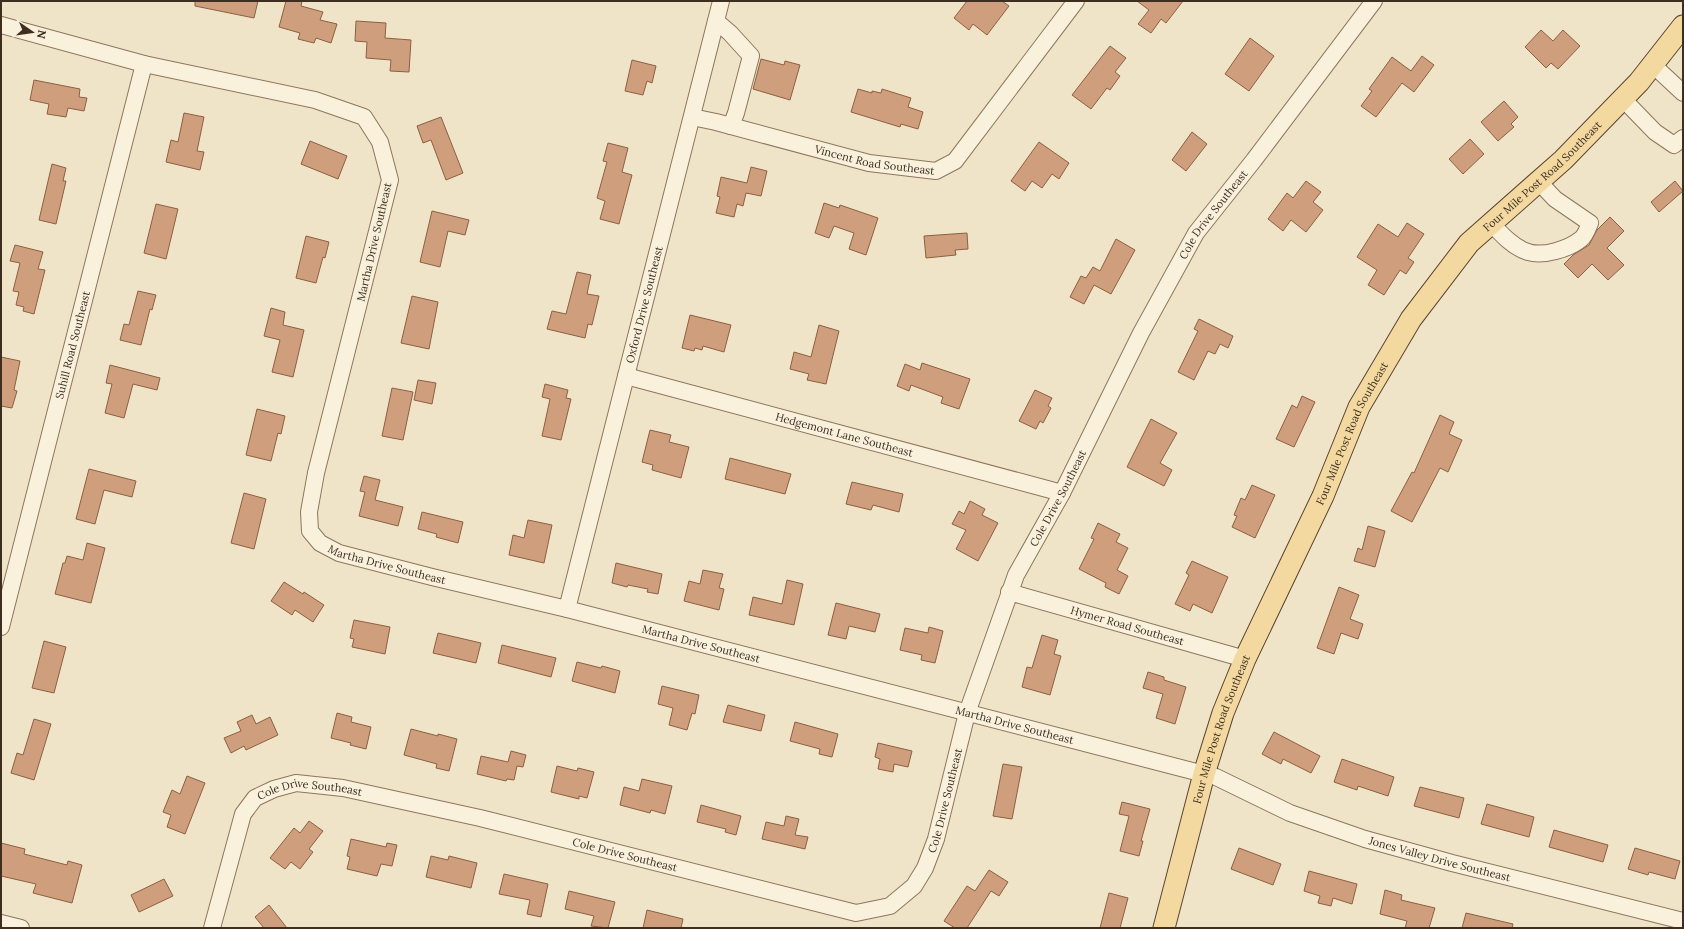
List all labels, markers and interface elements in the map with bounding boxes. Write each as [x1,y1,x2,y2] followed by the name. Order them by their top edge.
[12,12,52,52] north arrow
[34,29,50,40] text: N
[1480,117,1605,234] street label: Four Mile Post Road Southeast
[812,142,936,178] street label: Vincent Road Southeast
[1176,166,1251,262] street label: Cole Drive Southeast
[354,181,395,303] street label: Martha Drive Southeast
[623,244,666,365] street label: Oxford Drive Southeast
[52,289,93,400] street label: Suhill Road Southeast
[1313,359,1391,507] street label: Four Mile Post Road Southeast
[774,409,915,460] street label: Hedgemont Lane Southeast
[1026,447,1090,549] street label: Cole Drive Southeast
[325,541,448,587] street label: Martha Drive Southeast
[1069,603,1186,649] street label: Hymer Road Southeast
[640,622,762,666] street label: Martha Drive Southeast
[1190,652,1253,805] street label: Four Mile Post Road Southeast
[954,703,1076,747] street label: Martha Drive Southeast
[924,746,965,855] street label: Cole Drive Southeast
[255,776,364,803] street label: Cole Drive Southeast
[1366,833,1513,885] street label: Jones Valley Drive Southeast
[571,835,680,875] street label: Cole Drive Southeast

